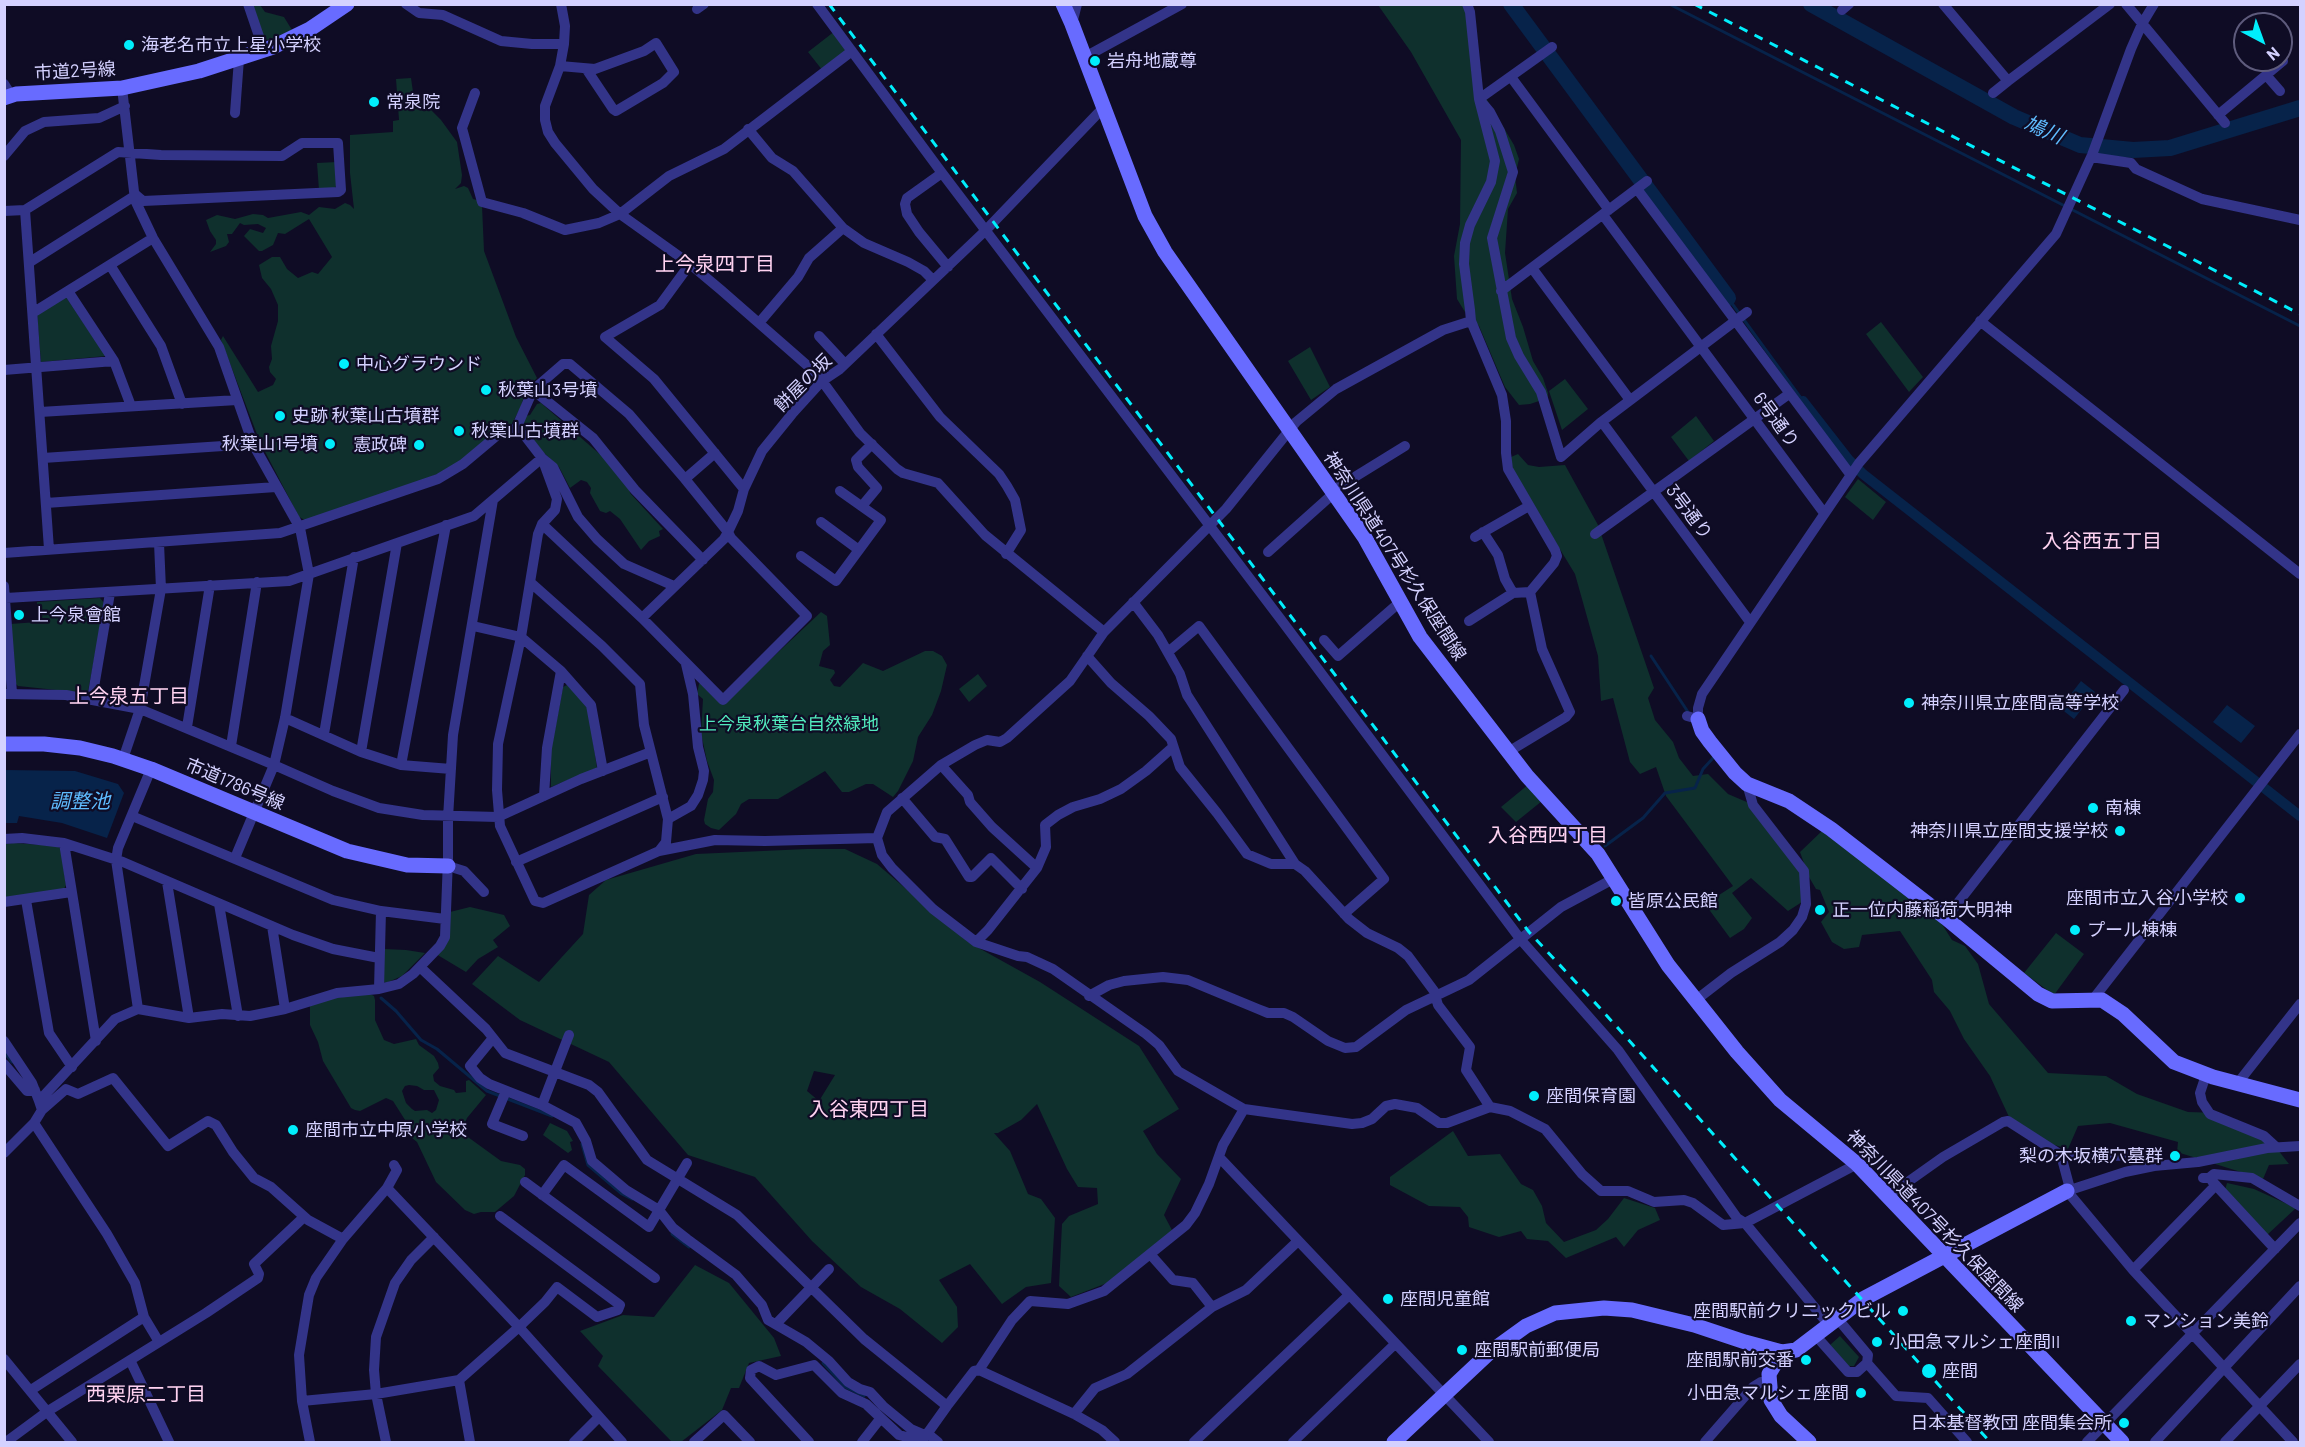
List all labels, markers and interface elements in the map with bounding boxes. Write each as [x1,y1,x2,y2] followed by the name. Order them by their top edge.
[2233,12,2293,72] north arrow
[141,34,321,56] place label: 海老名市立上星小学校
[122,38,136,52] marker: 海老名市立上星小学校
[2264,44,2284,65] text: N
[1107,50,1197,72] place label: 岩舟地蔵尊
[1088,54,1102,68] marker: 岩舟地蔵尊
[34,58,116,84] street label: 市道2号線
[386,91,440,113] place label: 常泉院
[367,95,381,109] marker: 常泉院
[2021,111,2067,149] water label: 鳩川
[655,252,775,276] district label: 上今泉四丁目
[770,350,836,416] street label: 餅屋の坂
[356,353,482,375] place label: 中心グラウンド
[337,357,351,371] marker: 中心グラウンド
[498,379,597,401] place label: 秋葉山3号墳
[479,383,493,397] marker: 秋葉山3号墳
[1749,388,1803,452] street label: 6号通り
[292,405,440,427] place label: 史跡 秋葉山古墳群
[273,409,287,423] marker: 史跡 秋葉山古墳群
[471,420,579,442] place label: 秋葉山古墳群
[452,424,466,438] marker: 秋葉山古墳群
[222,433,318,455] place label: 秋葉山1号墳
[353,434,407,456] place label: 憲政碑
[323,437,337,451] marker: 秋葉山1号墳
[412,438,426,452] marker: 憲政碑
[1319,448,1471,664] street label: 神奈川県道407号杉久保座間線
[1661,480,1717,544] street label: 3号通り
[2042,529,2162,553] district label: 入谷西五丁目
[31,604,121,626] place label: 上今泉會館
[12,608,26,622] marker: 上今泉會館
[69,684,189,708] district label: 上今泉五丁目
[1921,692,2119,714] place label: 神奈川県立座間高等学校
[1902,696,1916,710] marker: 神奈川県立座間高等学校
[699,713,879,735] park label: 上今泉秋葉台自然緑地
[182,753,288,815] street label: 市道1786号線
[50,789,110,813] water label: 調整池
[2105,797,2141,819] place label: 南棟
[2086,801,2100,815] marker: 南棟
[1910,820,2108,842] place label: 神奈川県立座間支援学校
[1488,823,1608,847] district label: 入谷西四丁目
[2113,824,2127,838] marker: 神奈川県立座間支援学校
[2066,887,2228,909] place label: 座間市立入谷小学校
[1628,890,1718,912] place label: 皆原公民館
[2233,891,2247,905] marker: 座間市立入谷小学校
[1609,894,1623,908] marker: 皆原公民館
[1832,899,2012,921] place label: 正一位内藤稲荷大明神
[1813,903,1827,917] marker: 正一位内藤稲荷大明神
[2087,919,2177,941] place label: プール棟棟
[2068,923,2082,937] marker: プール棟棟
[1546,1085,1636,1107] place label: 座間保育園
[1527,1089,1541,1103] marker: 座間保育園
[809,1097,929,1121] district label: 入谷東四丁目
[305,1119,467,1141] place label: 座間市立中原小学校
[286,1123,300,1137] marker: 座間市立中原小学校
[1842,1126,2028,1316] street label: 神奈川県道407号杉久保座間線
[2019,1145,2163,1167] place label: 梨の木坂横穴墓群
[2168,1149,2182,1163] marker: 梨の木坂横穴墓群
[1400,1288,1490,1310] place label: 座間児童館
[1381,1292,1395,1306] marker: 座間児童館
[1693,1300,1891,1322] place label: 座間駅前クリニックビル
[1896,1304,1910,1318] marker: 座間駅前クリニックビル
[2143,1310,2269,1332] place label: マンション美鈴
[2124,1314,2138,1328] marker: マンション美鈴
[1889,1331,2060,1353] place label: 小田急マルシェ座間II
[1870,1335,1884,1349] marker: 小田急マルシェ座間II
[1474,1339,1600,1361] place label: 座間駅前郵便局
[1455,1343,1469,1357] marker: 座間駅前郵便局
[1686,1349,1794,1371] place label: 座間駅前交番
[1799,1353,1813,1367] marker: 座間駅前交番
[1942,1360,1978,1382] place label: 座間
[1920,1362,1938,1380] marker: 座間
[86,1382,206,1406] district label: 西栗原二丁目
[1687,1382,1849,1404] place label: 小田急マルシェ座間
[1854,1386,1868,1400] marker: 小田急マルシェ座間
[1910,1412,2112,1434] place label: 日本基督教団 座間集会所
[2117,1416,2131,1430] marker: 日本基督教団 座間集会所

